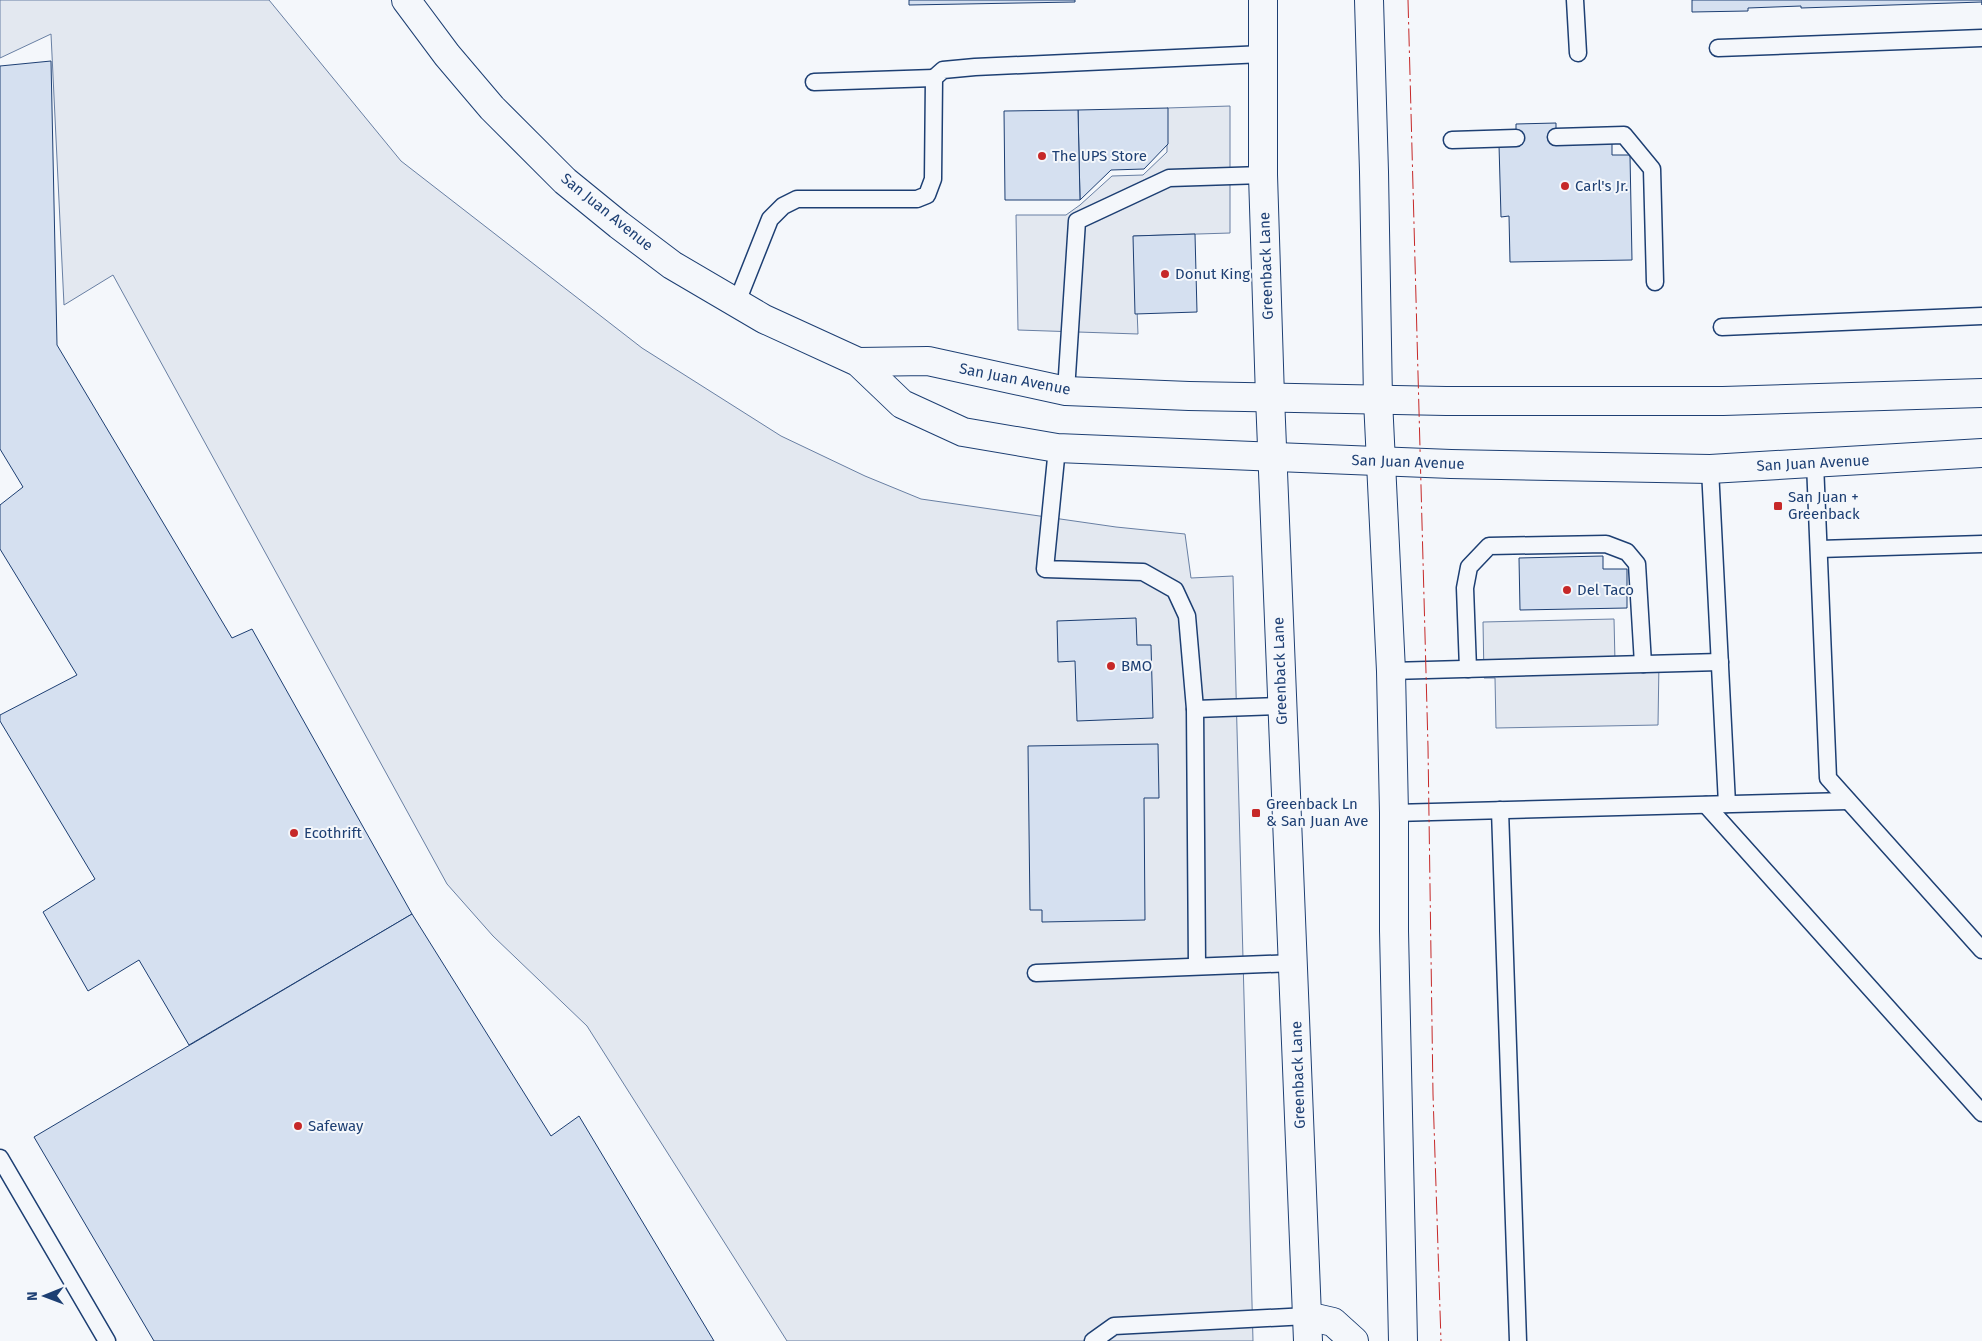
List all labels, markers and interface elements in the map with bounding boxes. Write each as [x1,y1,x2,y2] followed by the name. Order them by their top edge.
[1052,147,1147,165] place label: The UPS Store
[1036,150,1048,162] marker: The UPS Store
[557,169,657,255] street label: San Juan Avenue
[1575,177,1628,195] place label: Carl's Jr.
[1559,180,1571,192] marker: Carl's Jr.
[1255,212,1277,320] street label: Greenback Lane
[1175,265,1250,283] place label: Donut King
[1159,268,1171,280] marker: Donut King
[958,359,1072,399] street label: San Juan Avenue
[1351,451,1465,473] street label: San Juan Avenue
[1756,451,1870,475] street label: San Juan Avenue
[1788,488,1860,523] place label: San Juan + Greenback
[1772,500,1784,512] marker: San Juan + Greenback
[1577,581,1634,599] place label: Del Taco
[1561,584,1573,596] marker: Del Taco
[1269,617,1291,725] street label: Greenback Lane
[1121,657,1152,675] place label: BMO
[1105,660,1117,672] marker: BMO
[1266,795,1368,830] place label: Greenback Ln & San Juan Ave
[1250,807,1262,819] marker: Greenback Ln & San Juan Ave
[304,824,363,842] place label: Ecothrift
[288,827,300,839] marker: Ecothrift
[1287,1021,1309,1129] street label: Greenback Lane
[308,1117,364,1135] place label: Safeway
[292,1120,304,1132] marker: Safeway
[20,1271,70,1321] north arrow
[24,1291,41,1301] text: N

